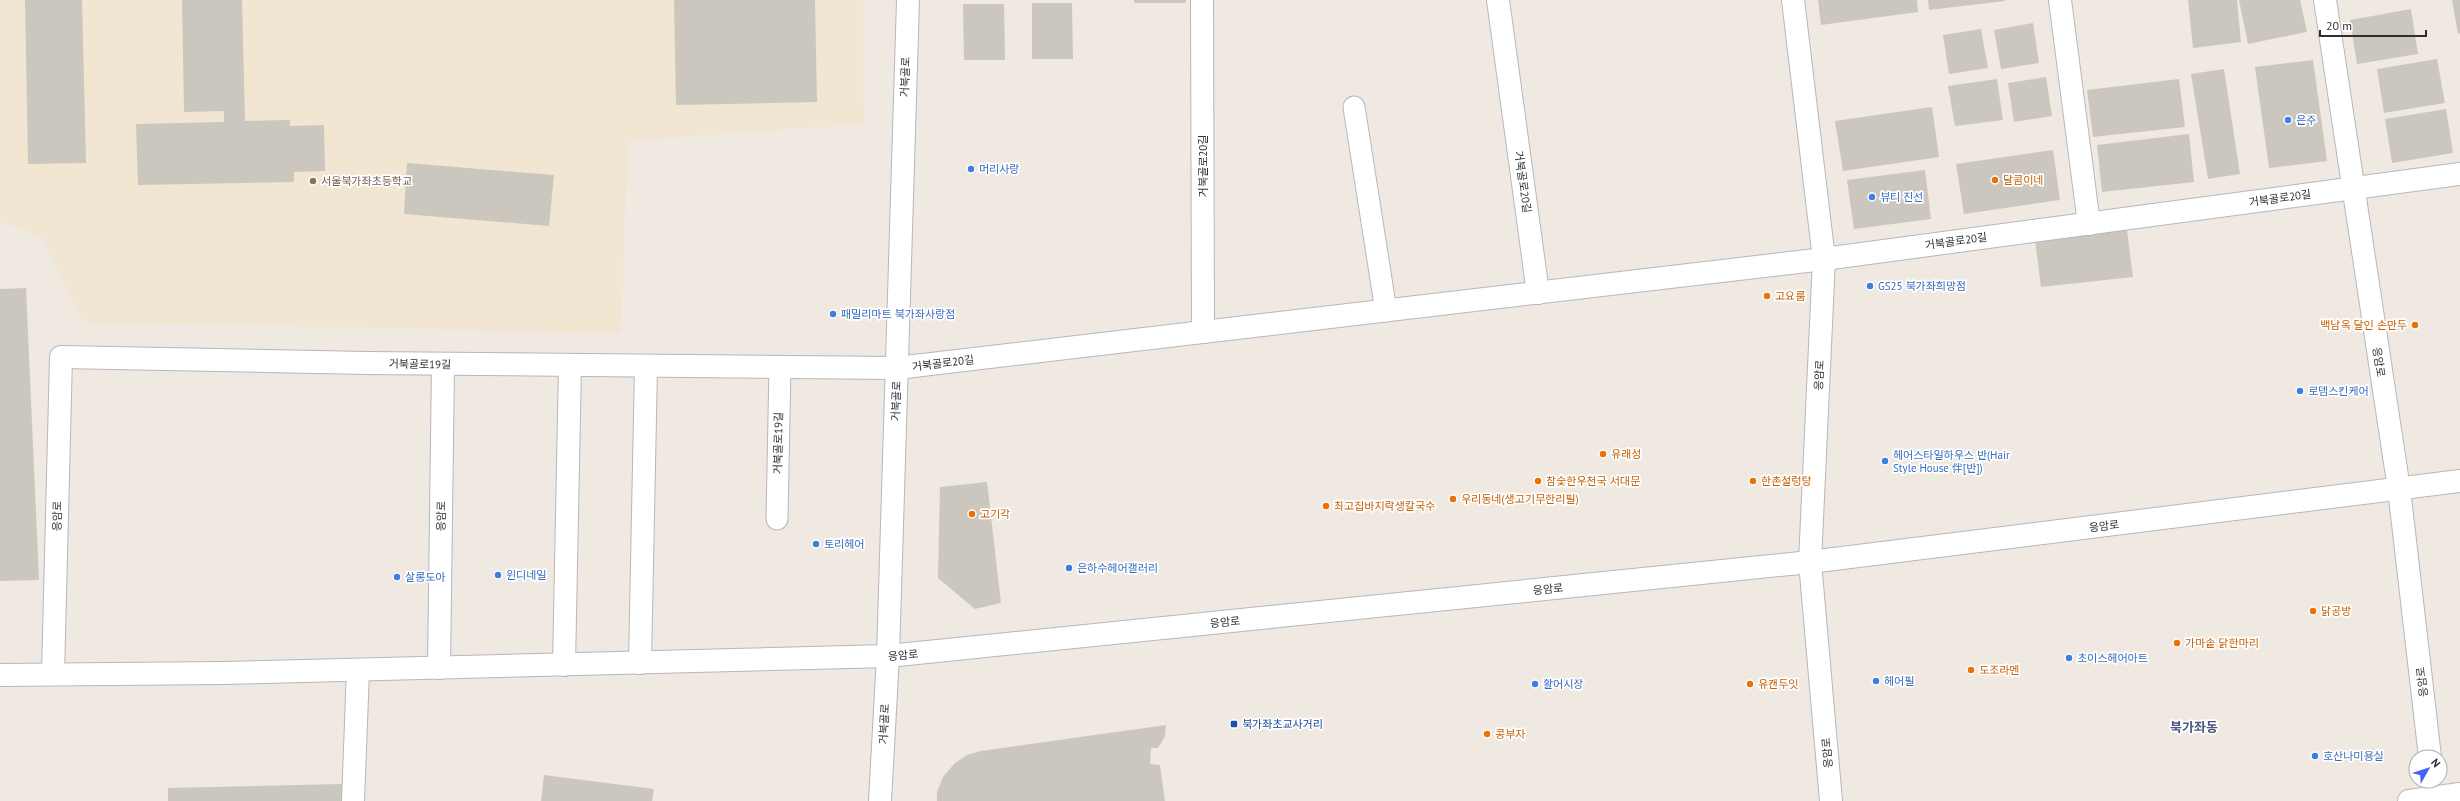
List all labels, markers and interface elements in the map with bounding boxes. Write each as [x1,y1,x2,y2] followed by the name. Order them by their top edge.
[2320,12,2426,38] scale bar
[2326,18,2352,33] text: 20 m
[897,57,913,97] street label: 거북골로
[2296,113,2316,127] place label: 은주
[2283,115,2293,125] marker: 은주
[1196,135,1210,197] street label: 거북골로20길
[1512,150,1534,214] street label: 거북골로20길
[979,162,1019,176] place label: 머리사랑
[966,164,976,174] marker: 머리사랑
[2003,173,2043,187] place label: 달콤이네
[321,174,412,188] place label: 서울북가좌초등학교
[1990,175,2000,185] marker: 달콤이네
[308,176,318,186] marker: 서울북가좌초등학교
[2248,187,2312,209] street label: 거북골로20길
[1880,190,1923,204] place label: 뷰티 진선
[1867,192,1877,202] marker: 뷰티 진선
[1924,230,1988,252] street label: 거북골로20길
[1878,279,1966,293] place label: GS25 북가좌희망점
[1865,281,1875,291] marker: GS25 북가좌희망점
[1775,289,1805,303] place label: 고요룸
[1762,291,1772,301] marker: 고요룸
[841,307,955,321] place label: 패밀리마트 북가좌사랑점
[828,309,838,319] marker: 패밀리마트 북가좌사랑점
[2320,318,2407,332] place label: 백남옥 달인 손만두
[2410,320,2420,330] marker: 백남옥 달인 손만두
[2370,346,2388,378] street label: 응암로
[911,352,975,374] street label: 거북골로20길
[389,356,451,372] street label: 거북골로19길
[1811,359,1827,391] street label: 응암로
[888,381,904,421] street label: 거북골로
[2308,384,2369,398] place label: 로뎀스킨케어
[2295,386,2305,396] marker: 로뎀스킨케어
[770,412,786,474] street label: 거북골로19길
[1611,447,1641,461] place label: 유래성
[1893,448,2010,475] place label: 헤어스타일하우스 반(Hair Style House 伴[반])
[1598,449,1608,459] marker: 유래성
[1880,456,1890,466] marker: 헤어스타일하우스 반(Hair Style House 伴[반])
[1546,474,1640,488] place label: 참숯한우천국 서대문
[1761,474,1812,488] place label: 한촌설렁탕
[1533,476,1543,486] marker: 참숯한우천국 서대문
[1748,476,1758,486] marker: 한촌설렁탕
[1461,492,1578,506] place label: 우리동네(생고기무한리필)
[1448,494,1458,504] marker: 우리동네(생고기무한리필)
[1334,499,1435,513] place label: 최고집바지락생칼국수
[50,501,64,531] street label: 응암로
[434,501,448,531] street label: 응암로
[1321,501,1331,511] marker: 최고집바지락생칼국수
[980,507,1010,521] place label: 고기각
[967,509,977,519] marker: 고기각
[2088,517,2120,535] street label: 응암로
[824,537,864,551] place label: 토리헤어
[811,539,821,549] marker: 토리헤어
[1077,561,1158,575] place label: 은하수헤어갤러리
[1064,563,1074,573] marker: 은하수헤어갤러리
[506,568,546,582] place label: 윈디네일
[405,570,445,584] place label: 살롱도아
[493,570,503,580] marker: 윈디네일
[392,572,402,582] marker: 살롱도아
[1532,580,1564,598] street label: 응암로
[2321,604,2351,618] place label: 닭공방
[2308,606,2318,616] marker: 닭공방
[1209,613,1241,631] street label: 응암로
[2185,636,2259,650] place label: 가마솥 닭한마리
[2172,638,2182,648] marker: 가마솥 닭한마리
[887,647,919,663] street label: 응암로
[2077,651,2148,665] place label: 초이스헤어아트
[2064,653,2074,663] marker: 초이스헤어아트
[1979,663,2019,677] place label: 도조라멘
[1966,665,1976,675] marker: 도조라멘
[2413,666,2431,698] street label: 응암로
[1884,674,1914,688] place label: 헤어필
[1871,676,1881,686] marker: 헤어필
[1543,677,1583,691] place label: 활어시장
[1758,677,1798,691] place label: 유캔두잇
[1530,679,1540,689] marker: 활어시장
[1745,679,1755,689] marker: 유캔두잇
[876,703,892,745] street label: 거북골로
[1242,717,1323,731] place label: 북가좌초교사거리
[1229,719,1239,729] marker: 북가좌초교사거리
[2170,719,2218,736] district label: 북가좌동
[1495,727,1525,741] place label: 콩부자
[1482,729,1492,739] marker: 콩부자
[1819,737,1835,769] street label: 응암로
[2323,749,2384,763] place label: 호산나미용실
[2408,749,2448,789] north arrow
[2310,751,2320,761] marker: 호산나미용실
[2428,755,2443,770] text: N

